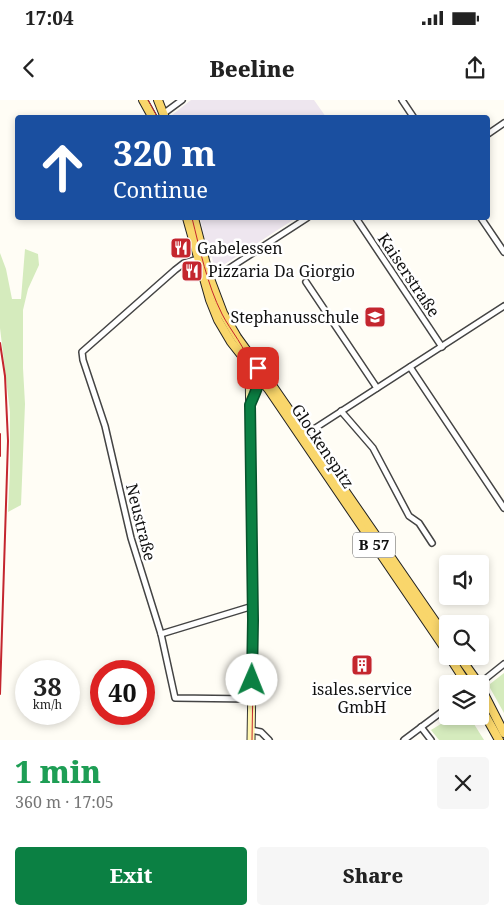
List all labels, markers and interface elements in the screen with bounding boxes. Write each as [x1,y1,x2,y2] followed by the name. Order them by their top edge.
[25,5,74,31] text: 17:04
[209,53,295,83] text: Beeline
[15,54,43,82] icon: back
[461,54,489,82] icon: share
[113,129,216,176] text: 320 m
[30,135,95,200] icon: ahead
[113,174,208,204] text: Continue
[373,229,445,321] street label: Kaiserstraße
[169,236,193,260] restaurant icon: Gabelessen
[197,237,283,259] place label: Gabelessen
[180,259,204,283] restaurant icon: Pizzaria Da Giorgio
[208,260,355,282] place label: Pizzaria Da Giorgio
[363,305,387,329] school or university icon: Stephanusschule
[230,306,359,328] place label: Stephanusschule
[237,347,279,389] pin
[244,354,272,382] icon: arrive
[287,399,359,493] street label: Glockenspitz
[121,481,161,563] street label: Neustraße
[353,532,395,558] road number: B 57
[439,555,489,725] map controls
[439,555,489,605] button: sound
[439,615,489,665] button: search
[225,653,277,705] position arrow
[350,653,374,677] building icon: isales.service GmbH
[90,660,155,725] speed limit sign: 40
[33,669,62,703] text: 38
[439,675,489,725] button: layers
[312,678,412,718] place label: isales.service GmbH
[33,696,62,713] text: km/h
[15,751,101,792] text: 1 min
[437,757,489,809] button: close
[15,791,114,813] text: 360 m · 17:05
[15,847,247,905] button: Exit
[257,847,489,905] button: Share

